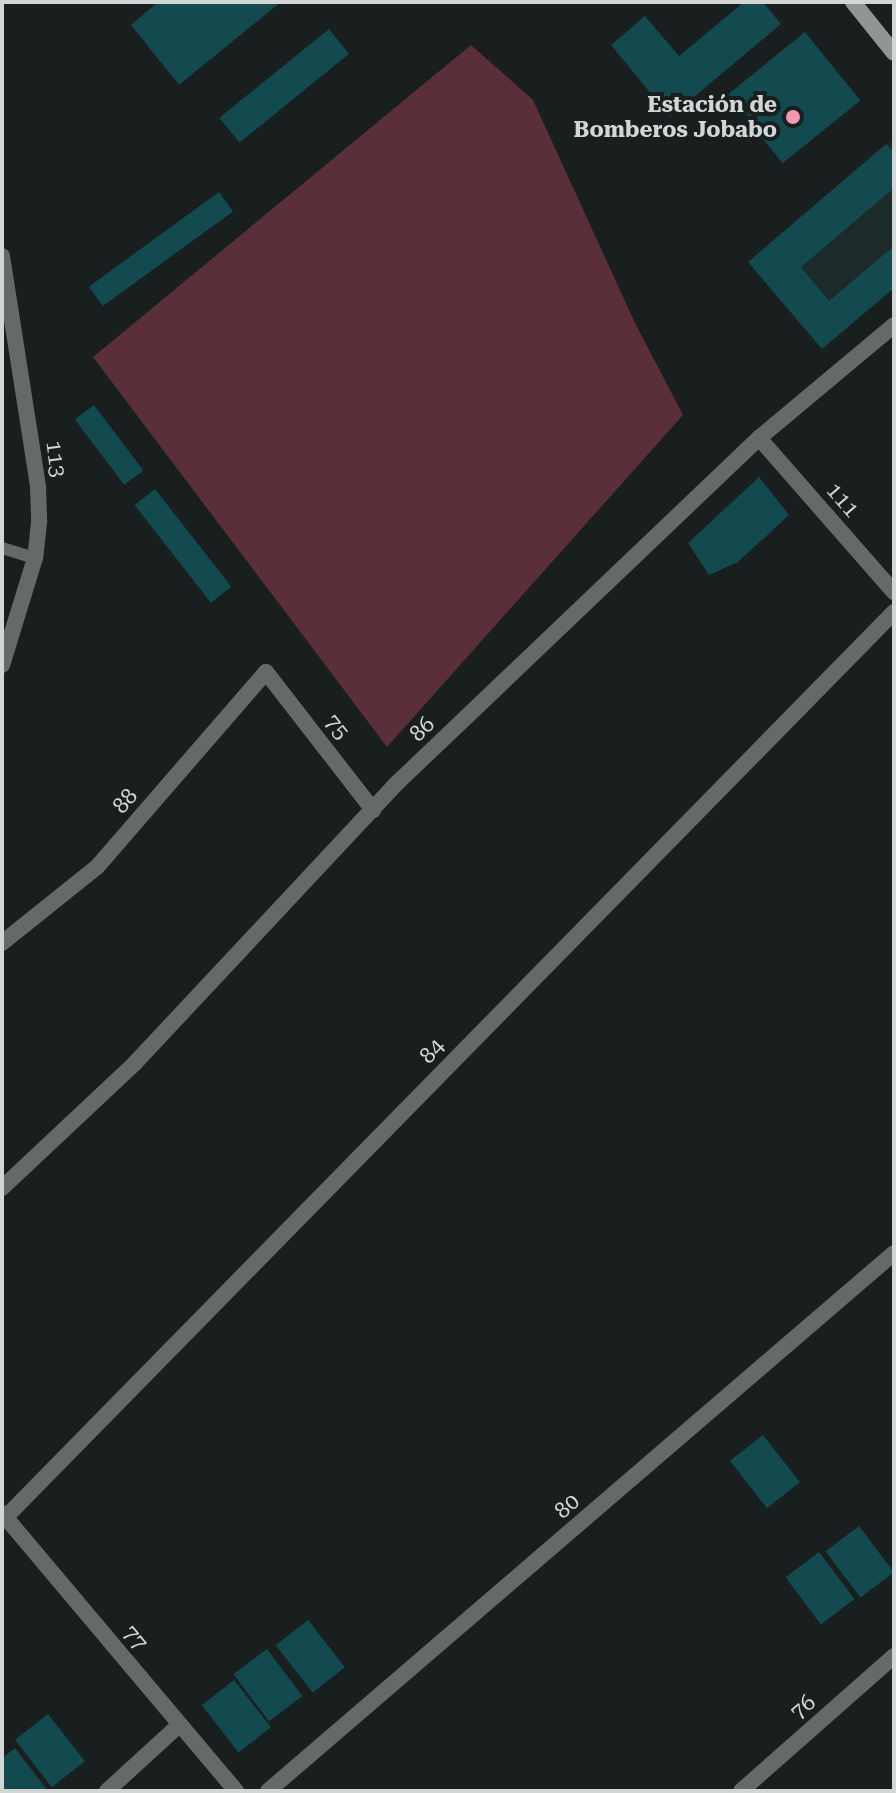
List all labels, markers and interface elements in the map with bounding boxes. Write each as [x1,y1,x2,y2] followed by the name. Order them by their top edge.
[574,91,777,142] place label: Estación de Bomberos Jobabo
[784,108,802,126] marker: Estación de Bomberos Jobabo
[40,439,72,479] street label: 113
[821,477,865,523] street label: 111
[319,709,355,745] street label: 75
[404,711,440,747] street label: 86
[107,783,143,819] street label: 88
[414,1033,450,1069] street label: 84
[549,1488,585,1524] street label: 80
[117,1620,153,1656] street label: 77
[785,1689,821,1725] street label: 76

